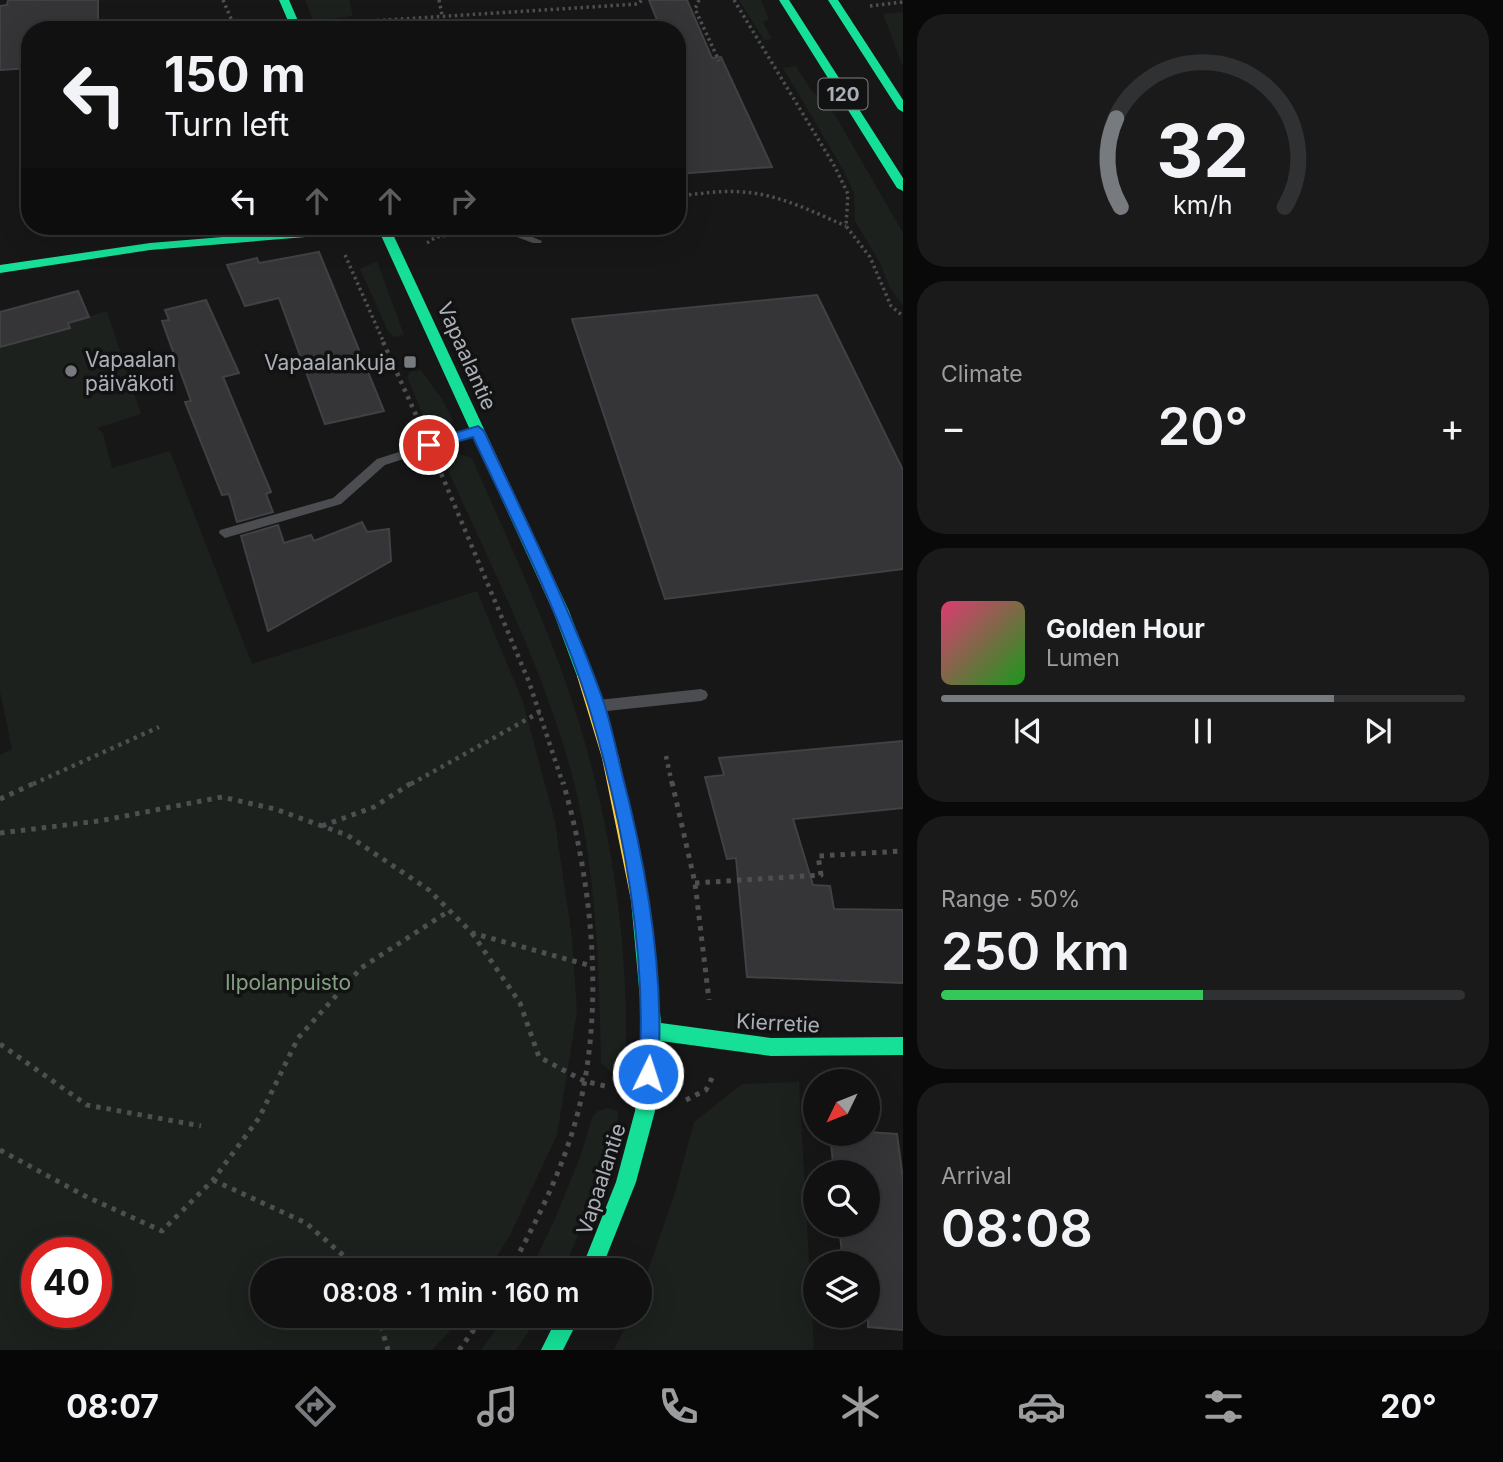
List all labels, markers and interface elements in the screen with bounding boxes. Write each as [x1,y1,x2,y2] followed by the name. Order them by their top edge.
[164,45,306,104] text: 150 m
[49,49,140,140] icon: left
[818,78,868,110] road number: 120
[164,105,289,144] text: Turn left
[1157,106,1249,195] text: 32
[225,182,263,220] icon: left
[298,182,336,220] icon: ahead
[371,182,409,220] icon: ahead
[444,182,482,220] icon: right
[1173,189,1233,219] text: km/h
[432,298,502,414] street label: Vapaalantie
[85,347,176,396] place label: Vapaalan päiväkoti
[264,350,396,375] place label: Vapaalankuja
[402,354,418,370] marker: Vapaalankuja
[941,360,1023,388] text: Climate
[63,363,79,379] marker: Vapaalan päiväkoti
[1158,395,1248,458] text: 20°
[941,404,966,450] text: −
[1440,404,1465,450] text: +
[399,415,459,475] pin
[410,426,448,464] icon: arrive
[1046,613,1205,644] text: Golden Hour
[1046,644,1120,672] text: Lumen
[1009,712,1047,750] icon: previous
[1184,712,1222,750] icon: pause
[1359,712,1397,750] icon: next
[941,885,1080,913] text: Range · 50%
[941,920,1130,983] text: 250 km
[225,970,351,995] park label: Ilpolanpuisto
[735,1008,821,1038] street label: Kierretie
[611,1037,685,1111] position arrow
[803,1069,880,1146] north arrow
[803,1069,880,1328] map controls
[571,1120,631,1238] street label: Vapaalantie
[803,1160,880,1237] button: search
[941,1162,1012,1190] text: Arrival
[941,1197,1093,1260] text: 08:08
[21,1237,112,1328] speed limit sign: 40
[803,1251,880,1328] button: layers
[322,1277,580,1308] text: 08:08 · 1 min · 160 m
[291,1382,340,1431] icon: directions
[473,1382,522,1431] icon: music
[654,1382,703,1431] icon: phone
[836,1382,885,1431] icon: climate
[1017,1382,1066,1431] icon: car
[1199,1382,1248,1431] icon: filters
[66,1387,159,1426] text: 08:07
[1380,1387,1437,1426] text: 20°

